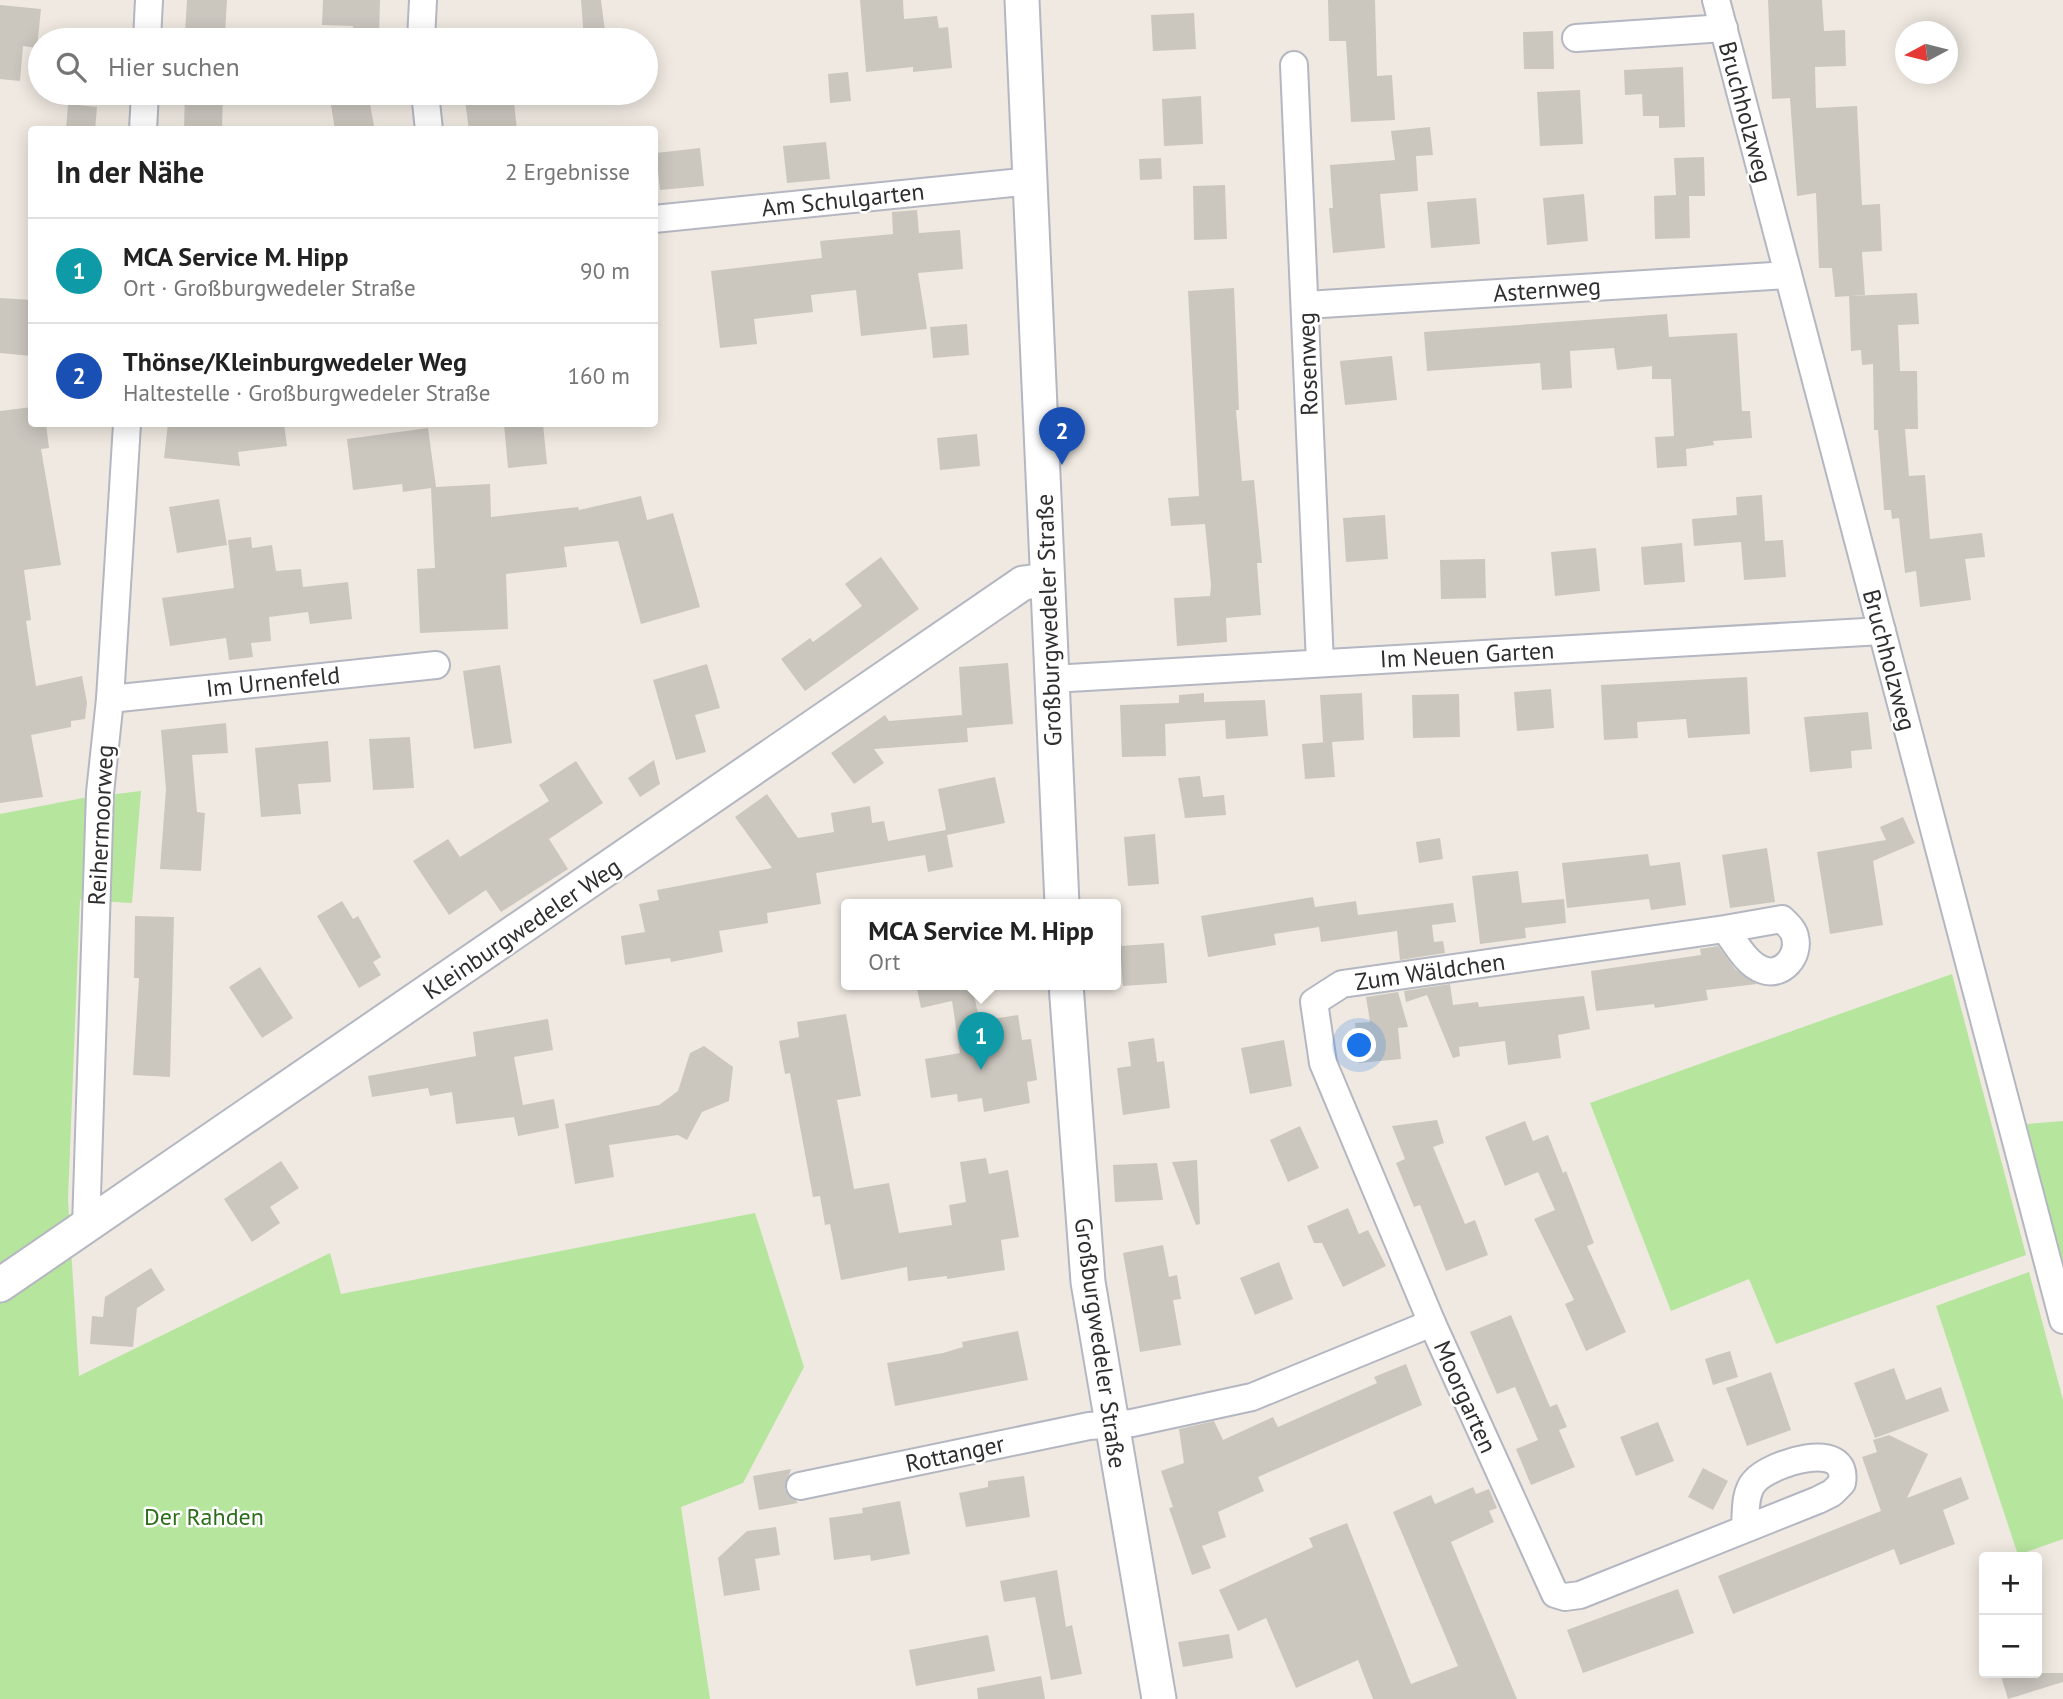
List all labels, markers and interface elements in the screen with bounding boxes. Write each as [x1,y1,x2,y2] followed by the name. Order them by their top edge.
[1895,21,1958,84] north arrow
[28,28,658,105] search box
[1712,38,1779,186] street label: Bruchholzweg
[52,48,90,86] icon: search
[108,50,240,83] text: Hier suchen
[56,152,204,191] text: In der Nähe
[505,157,630,186] text: 2 Ergebnisse
[760,176,926,223] street label: Am Schulgarten
[123,240,348,273] text: MCA Service M. Hipp
[72,256,86,285] text: 1
[580,256,630,285] text: 90 m
[1492,270,1602,309] street label: Asternweg
[123,273,416,302] text: Ort · Großburgwedeler Straße
[1290,312,1325,416] street label: Rosenweg
[123,345,467,378] text: Thönse/Kleinburgwedeler Weg
[72,361,86,390] text: 2
[568,361,630,390] text: 160 m
[123,378,490,407] text: Haltestelle · Großburgwedeler Straße
[1039,407,1085,465] pin: 2
[1029,493,1068,747] street label: Großburgwedeler Straße
[1856,586,1923,734] street label: Bruchholzweg
[1379,634,1555,675] street label: Im Neuen Garten
[204,659,342,704] street label: Im Urnenfeld
[81,744,120,906] street label: Reihermoorweg
[417,851,627,1006] street label: Kleinburgwedeler Weg
[841,899,1121,990] popup
[868,914,1094,947] text: MCA Service M. Hipp
[1353,946,1507,997] street label: Zum Wäldchen
[868,947,900,976] text: Ort
[958,1012,1004,1070] pin: 1
[1342,1028,1376,1062] your location
[1068,1216,1133,1470] street label: Großburgwedeler Straße
[1427,1336,1504,1458] street label: Moorgarten
[902,1428,1007,1479] street label: Rottanger
[144,1501,264,1532] park label: Der Rahden
[1979,1552,2042,1678] map controls
[1979,1552,2042,1615] button: +
[1979,1615,2042,1678] button: −

